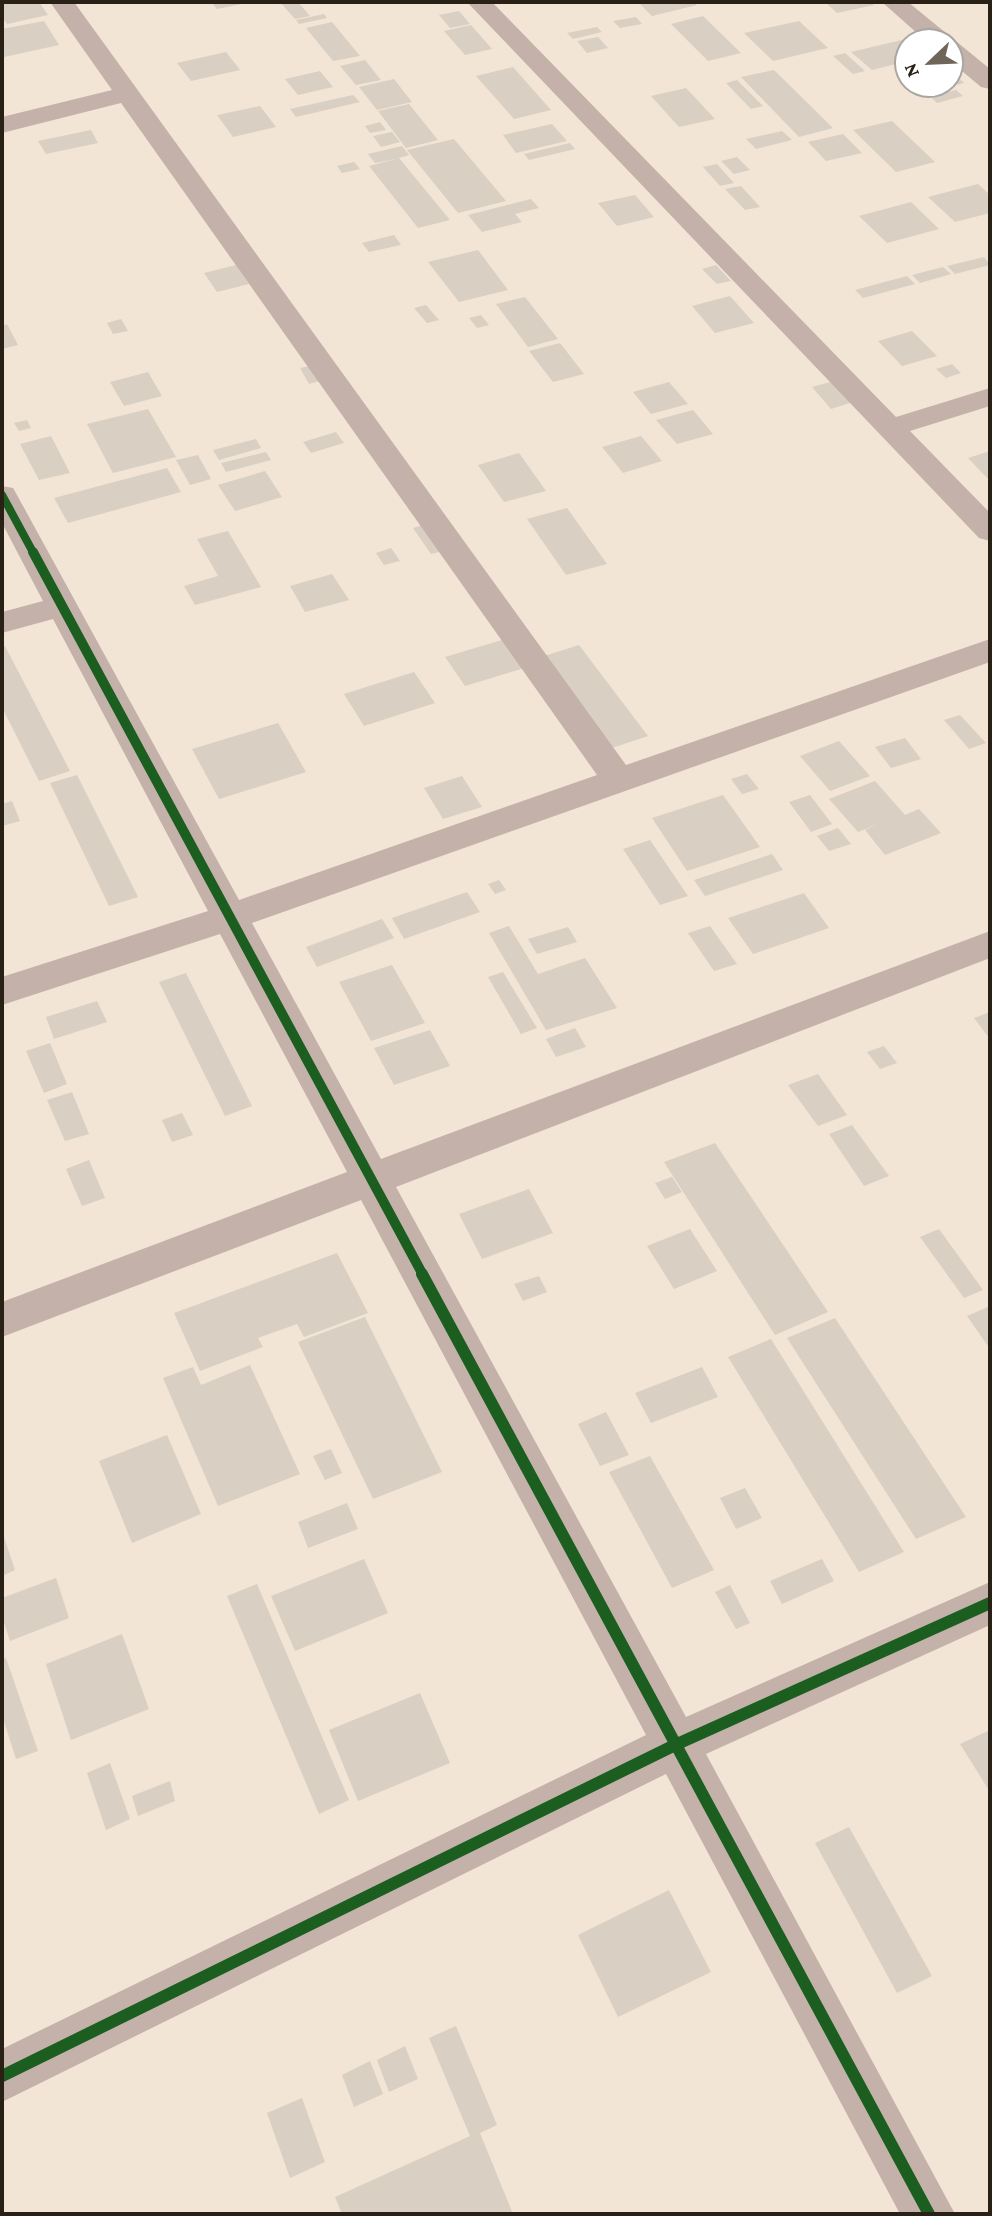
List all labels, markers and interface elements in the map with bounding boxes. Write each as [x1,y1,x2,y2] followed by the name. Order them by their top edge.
[894,28,964,98] north arrow
[899,61,923,81] text: N

